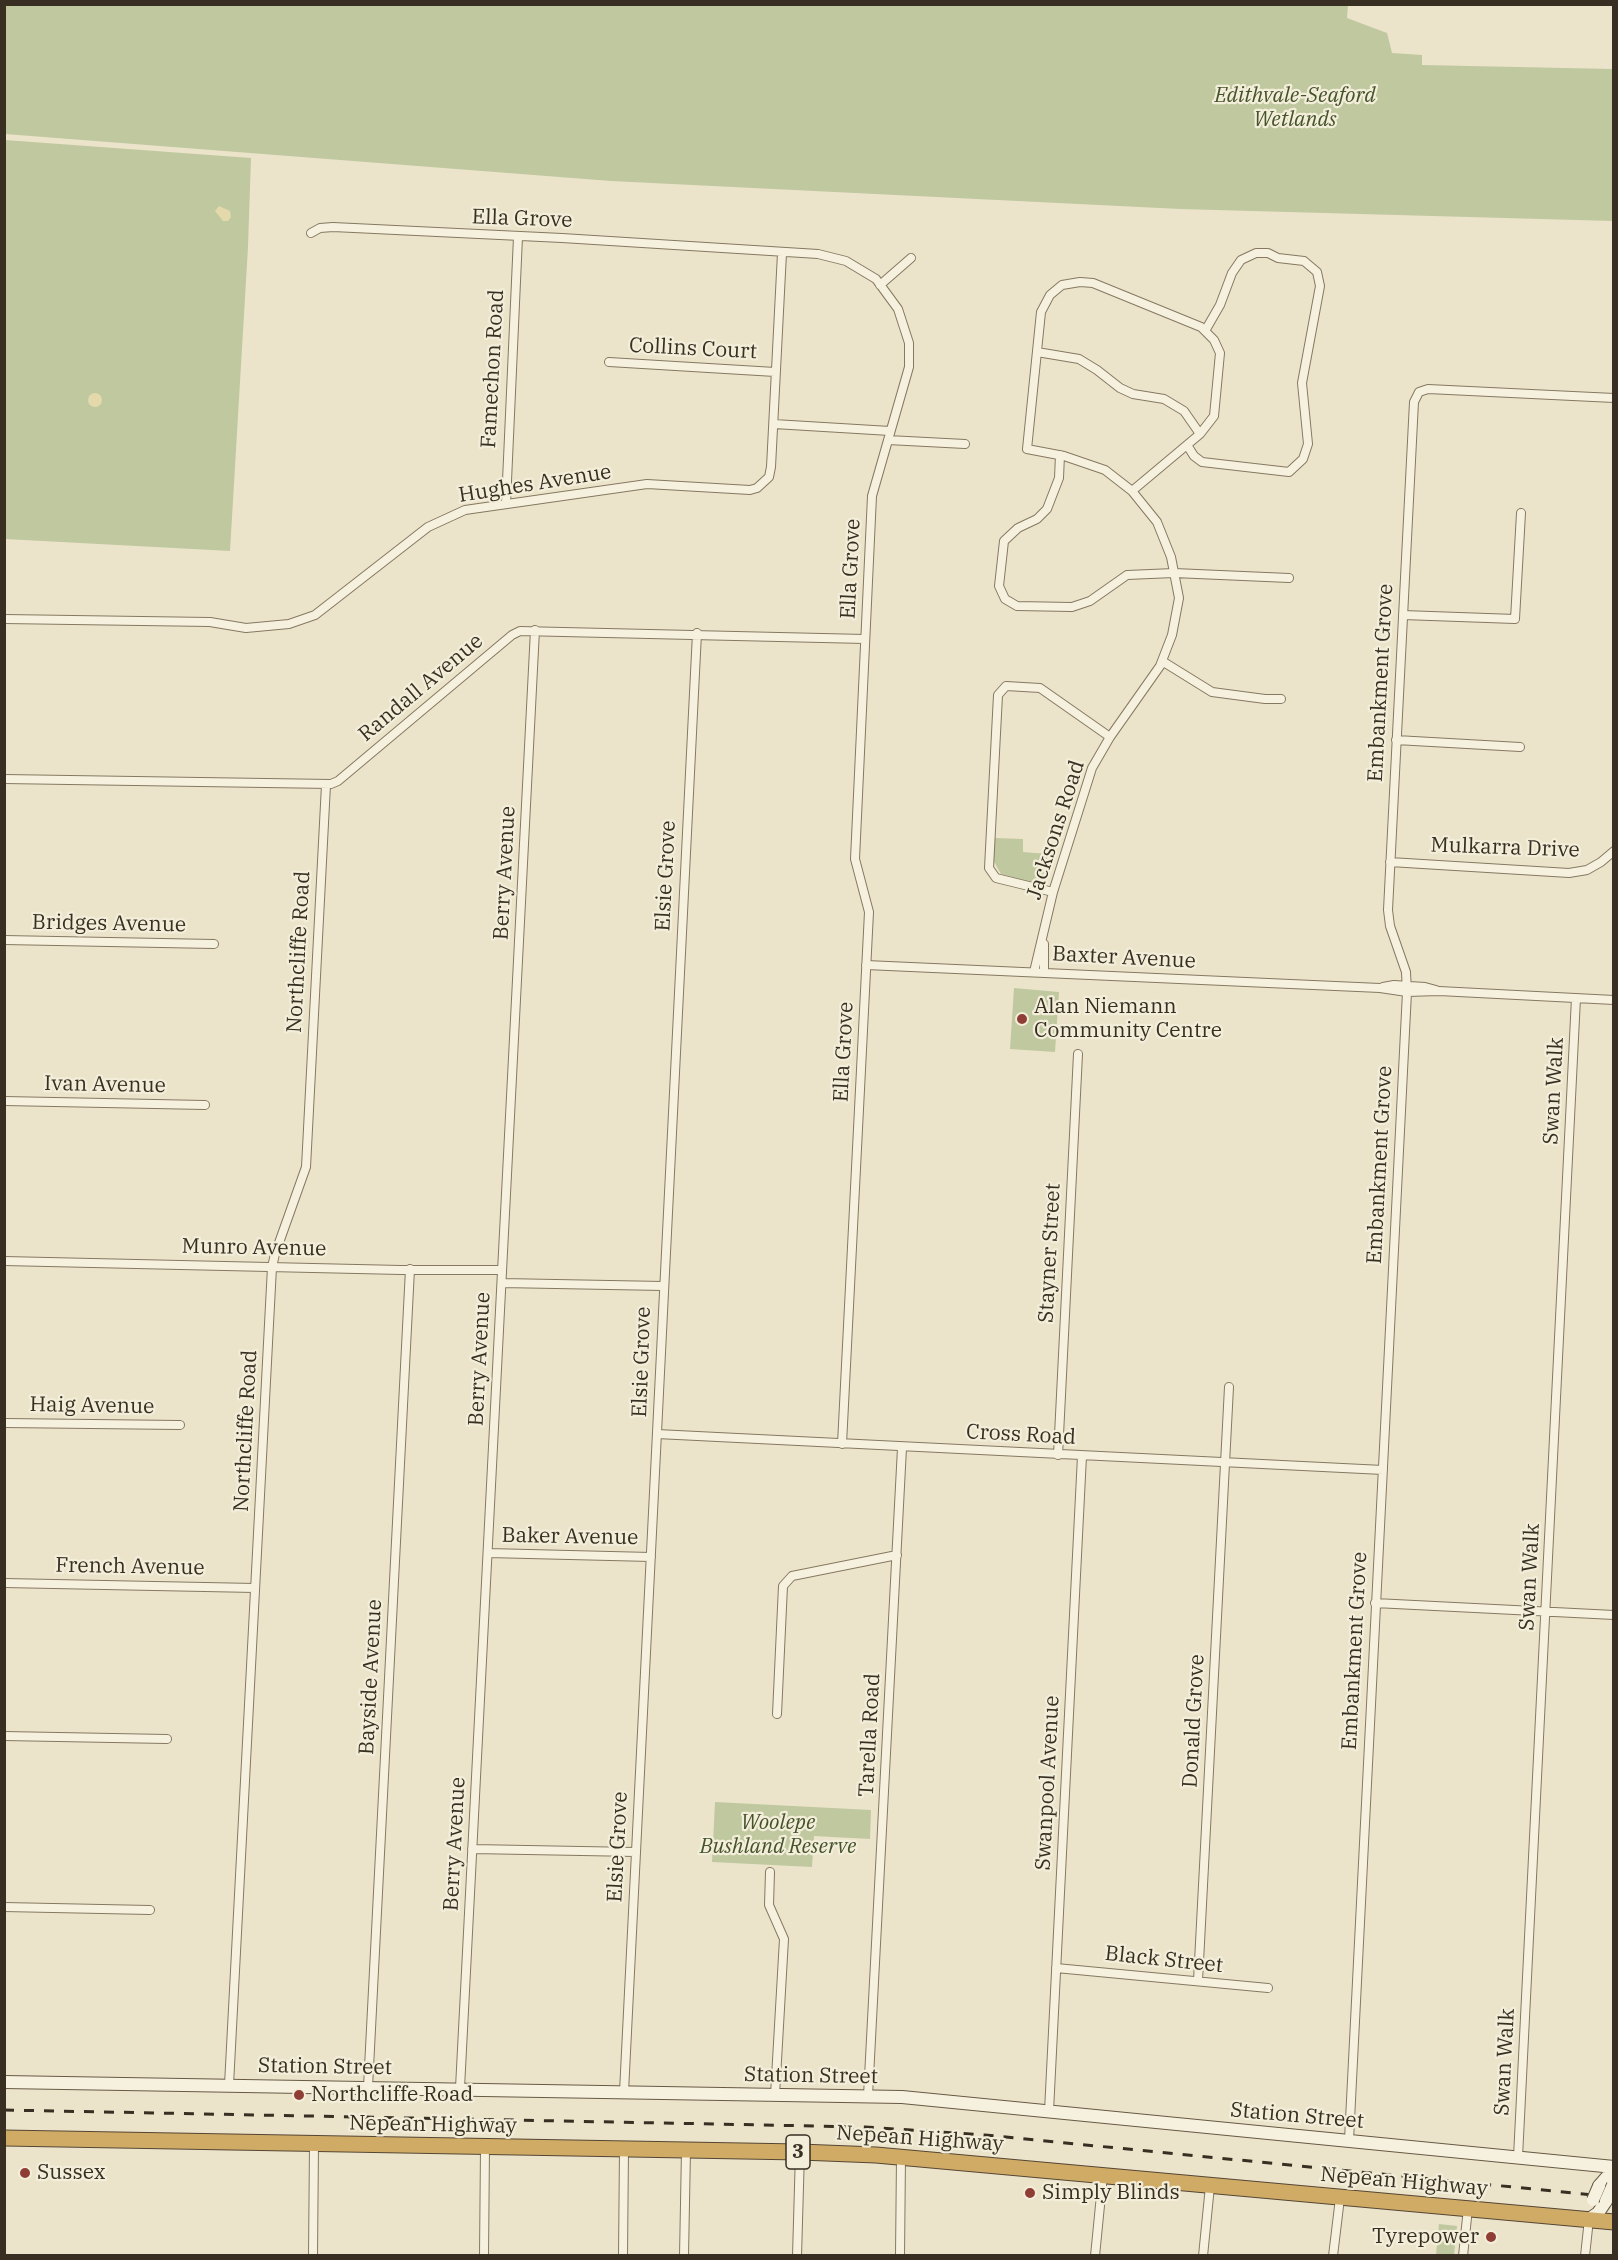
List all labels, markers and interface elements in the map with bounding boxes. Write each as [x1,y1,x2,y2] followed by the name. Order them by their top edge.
[1214,83,1376,133] park label: Edithvale-Seaford Wetlands
[471,205,573,233] street label: Ella Grove
[476,289,510,449] street label: Famechon Road
[628,333,758,365] street label: Collins Court
[457,459,613,509] street label: Hughes Avenue
[836,518,866,620] street label: Ella Grove
[1363,583,1399,783] street label: Embankment Grove
[354,629,488,747] street label: Randall Avenue
[1022,757,1090,903] street label: Jacksons Road
[489,805,521,941] street label: Berry Avenue
[651,820,681,932] street label: Elsie Grove
[1430,833,1580,863] street label: Mulkarra Drive
[282,870,316,1034] street label: Northcliffe Road
[32,910,186,938] street label: Bridges Avenue
[1051,942,1197,974] street label: Baxter Avenue
[1034,994,1222,1044] place label: Alan Niemann Community Centre
[829,1001,859,1103] street label: Ella Grove
[1015,1012,1029,1026] marker: Alan Niemann Community Centre
[1539,1037,1569,1145] street label: Swan Walk
[1362,1065,1398,1265] street label: Embankment Grove
[44,1071,166,1099] street label: Ivan Avenue
[1034,1182,1066,1324] street label: Stayner Street
[182,1234,326,1262] street label: Munro Avenue
[464,1291,496,1427] street label: Berry Avenue
[627,1306,657,1418] street label: Elsie Grove
[229,1349,263,1513] street label: Northcliffe Road
[29,1392,155,1420] street label: Haig Avenue
[966,1420,1076,1450] street label: Cross Road
[501,1523,639,1551] street label: Baker Avenue
[1515,1523,1545,1631] street label: Swan Walk
[1337,1551,1373,1751] street label: Embankment Grove
[55,1553,205,1581] street label: French Avenue
[354,1598,388,1756] street label: Bayside Avenue
[1178,1654,1210,1788] street label: Donald Grove
[854,1672,886,1798] street label: Tarella Road
[1031,1695,1065,1871] street label: Swanpool Avenue
[439,1776,471,1912] street label: Berry Avenue
[603,1791,633,1903] street label: Elsie Grove
[700,1810,856,1860] park label: Woolepe Bushland Reserve
[1104,1941,1224,1979] street label: Black Street
[1490,2008,1520,2116] street label: Swan Walk
[258,2053,392,2081] street label: Station Street
[744,2062,878,2090] street label: Station Street
[311,2082,473,2108] place label: Northcliffe Road
[292,2088,306,2102] marker: Northcliffe Road
[1229,2098,1365,2134] street label: Station Street
[349,2111,517,2139] street label: Nepean Highway
[835,2121,1005,2157] street label: Nepean Highway
[786,2135,810,2169] road number: 3
[37,2160,106,2186] place label: Sussex
[1319,2162,1489,2202] street label: Nepean Highway
[18,2166,32,2180] marker: Sussex
[1042,2180,1180,2206] place label: Simply Blinds
[1023,2186,1037,2200] marker: Simply Blinds
[1372,2224,1479,2250] place label: Tyrepower
[1484,2230,1498,2244] marker: Tyrepower

